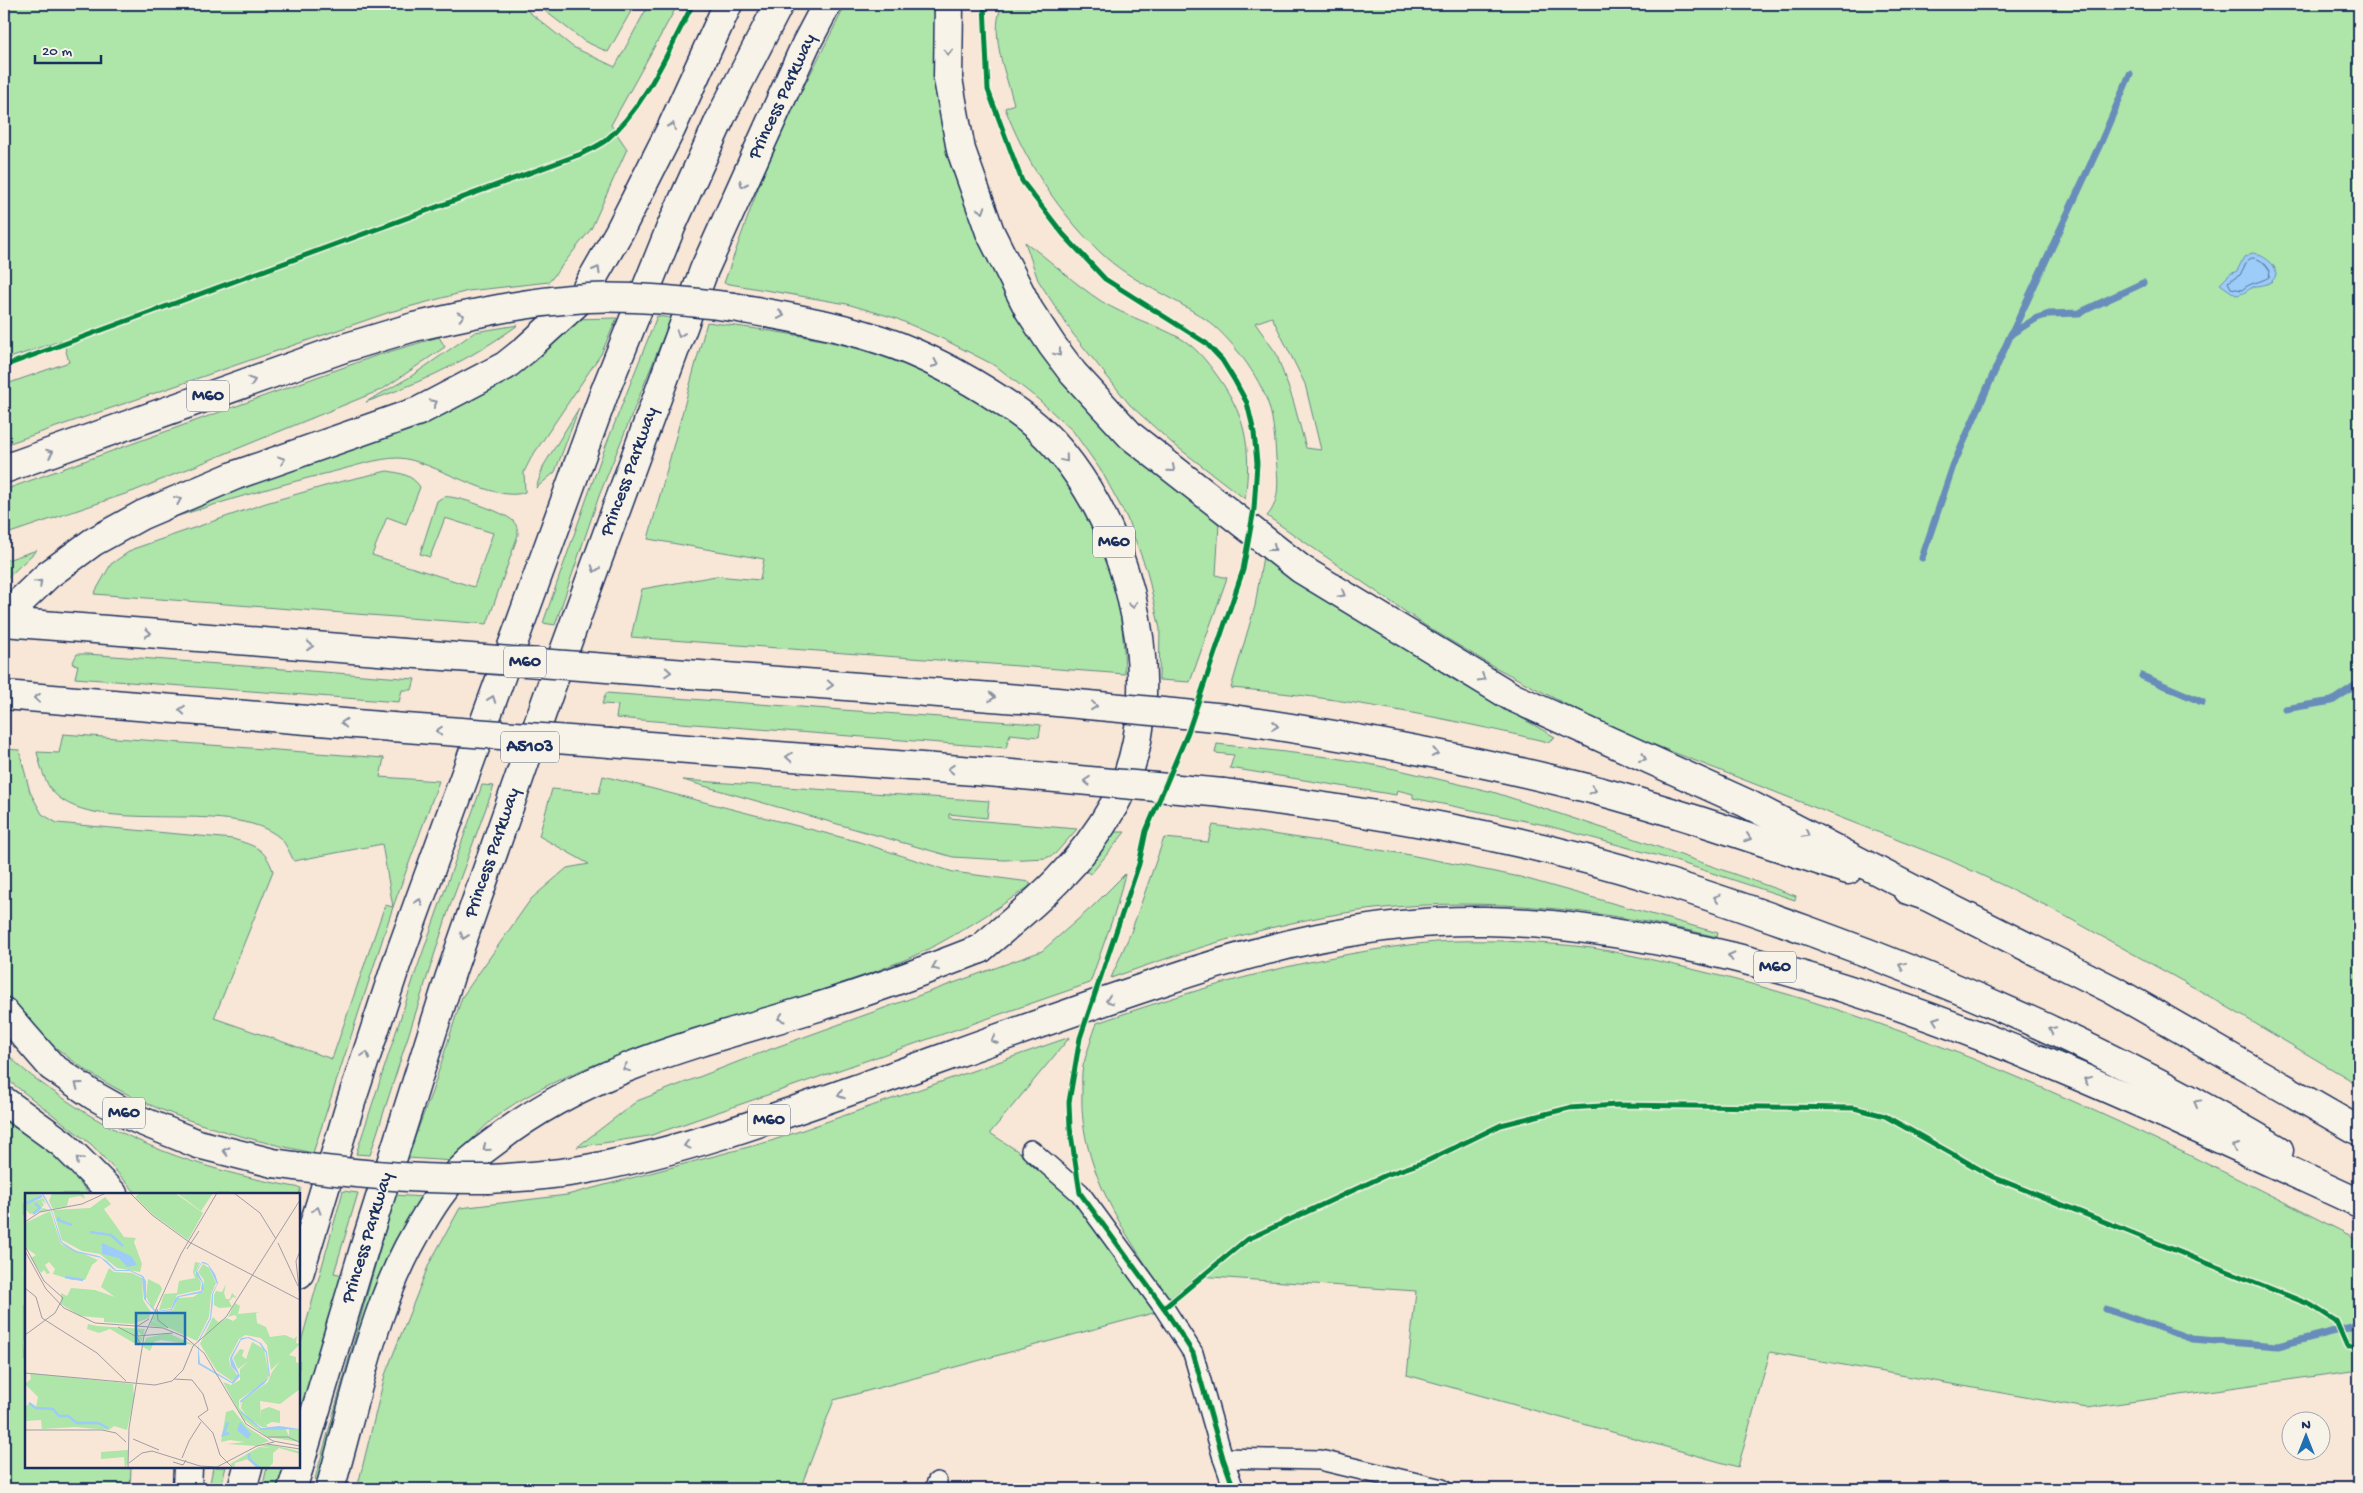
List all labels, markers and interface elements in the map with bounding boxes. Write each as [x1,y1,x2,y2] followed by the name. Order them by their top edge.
[743,30,822,164] street label: Princess Parkway
[35,32,101,64] scale bar
[42,43,72,61] text: 20 m
[943,49,953,57] one-way arrow
[666,122,677,131] one-way arrow
[738,179,749,188] one-way arrow
[976,205,986,214] one-way arrow
[591,266,601,275] one-way arrow
[776,310,785,320] one-way arrow
[457,311,466,322] one-way arrow
[676,329,686,338] one-way arrow
[1052,347,1061,357] one-way arrow
[930,357,939,368] one-way arrow
[247,376,256,386] one-way arrow
[187,381,229,412] road number: M60
[429,399,438,409] one-way arrow
[596,404,664,541] street label: Princess Parkway
[45,449,54,459] one-way arrow
[1059,453,1068,462] one-way arrow
[277,456,286,466] one-way arrow
[1166,463,1175,472] one-way arrow
[173,496,181,506] one-way arrow
[1093,526,1135,558] road number: M60
[1267,542,1277,551] one-way arrow
[591,564,601,573] one-way arrow
[33,580,42,589] one-way arrow
[1337,588,1346,598] one-way arrow
[1127,600,1138,609] one-way arrow
[144,627,152,638] one-way arrow
[306,640,314,651] one-way arrow
[504,646,546,678] road number: M60
[665,667,673,678] one-way arrow
[1476,672,1485,682] one-way arrow
[827,679,835,690] one-way arrow
[989,691,997,702] one-way arrow
[33,692,41,703] one-way arrow
[485,695,496,704] one-way arrow
[1090,700,1098,711] one-way arrow
[178,704,186,715] one-way arrow
[339,718,347,729] one-way arrow
[1270,720,1279,730] one-way arrow
[435,725,443,736] one-way arrow
[501,732,559,762] road number: A5103
[1430,747,1439,758] one-way arrow
[785,751,793,762] one-way arrow
[1638,751,1647,762] one-way arrow
[947,764,955,775] one-way arrow
[1083,775,1091,786] one-way arrow
[460,784,526,922] street label: Princess Parkway
[1589,784,1598,795] one-way arrow
[1801,828,1810,838] one-way arrow
[1744,832,1752,842] one-way arrow
[1713,894,1722,904] one-way arrow
[413,898,423,906] one-way arrow
[460,932,470,940] one-way arrow
[1727,951,1736,962] one-way arrow
[1754,952,1796,982] road number: M60
[931,961,940,971] one-way arrow
[1898,962,1907,972] one-way arrow
[1105,994,1114,1004] one-way arrow
[776,1012,785,1023] one-way arrow
[1932,1016,1941,1026] one-way arrow
[2048,1026,2057,1036] one-way arrow
[991,1034,999,1044] one-way arrow
[361,1052,371,1060] one-way arrow
[622,1062,631,1072] one-way arrow
[2084,1075,2092,1085] one-way arrow
[74,1082,84,1091] one-way arrow
[837,1089,846,1099] one-way arrow
[103,1098,145,1128] road number: M60
[2193,1099,2202,1109] one-way arrow
[748,1104,790,1136] road number: M60
[682,1139,691,1150] one-way arrow
[2231,1142,2240,1153] one-way arrow
[483,1143,492,1151] one-way arrow
[221,1146,230,1157] one-way arrow
[75,1157,84,1166] one-way arrow
[337,1169,399,1307] street label: Princess Parkway
[25,1193,300,1468] inset map
[312,1207,322,1215] one-way arrow
[2280,1410,2330,1460] north arrow
[2301,1417,2311,1434] text: N

